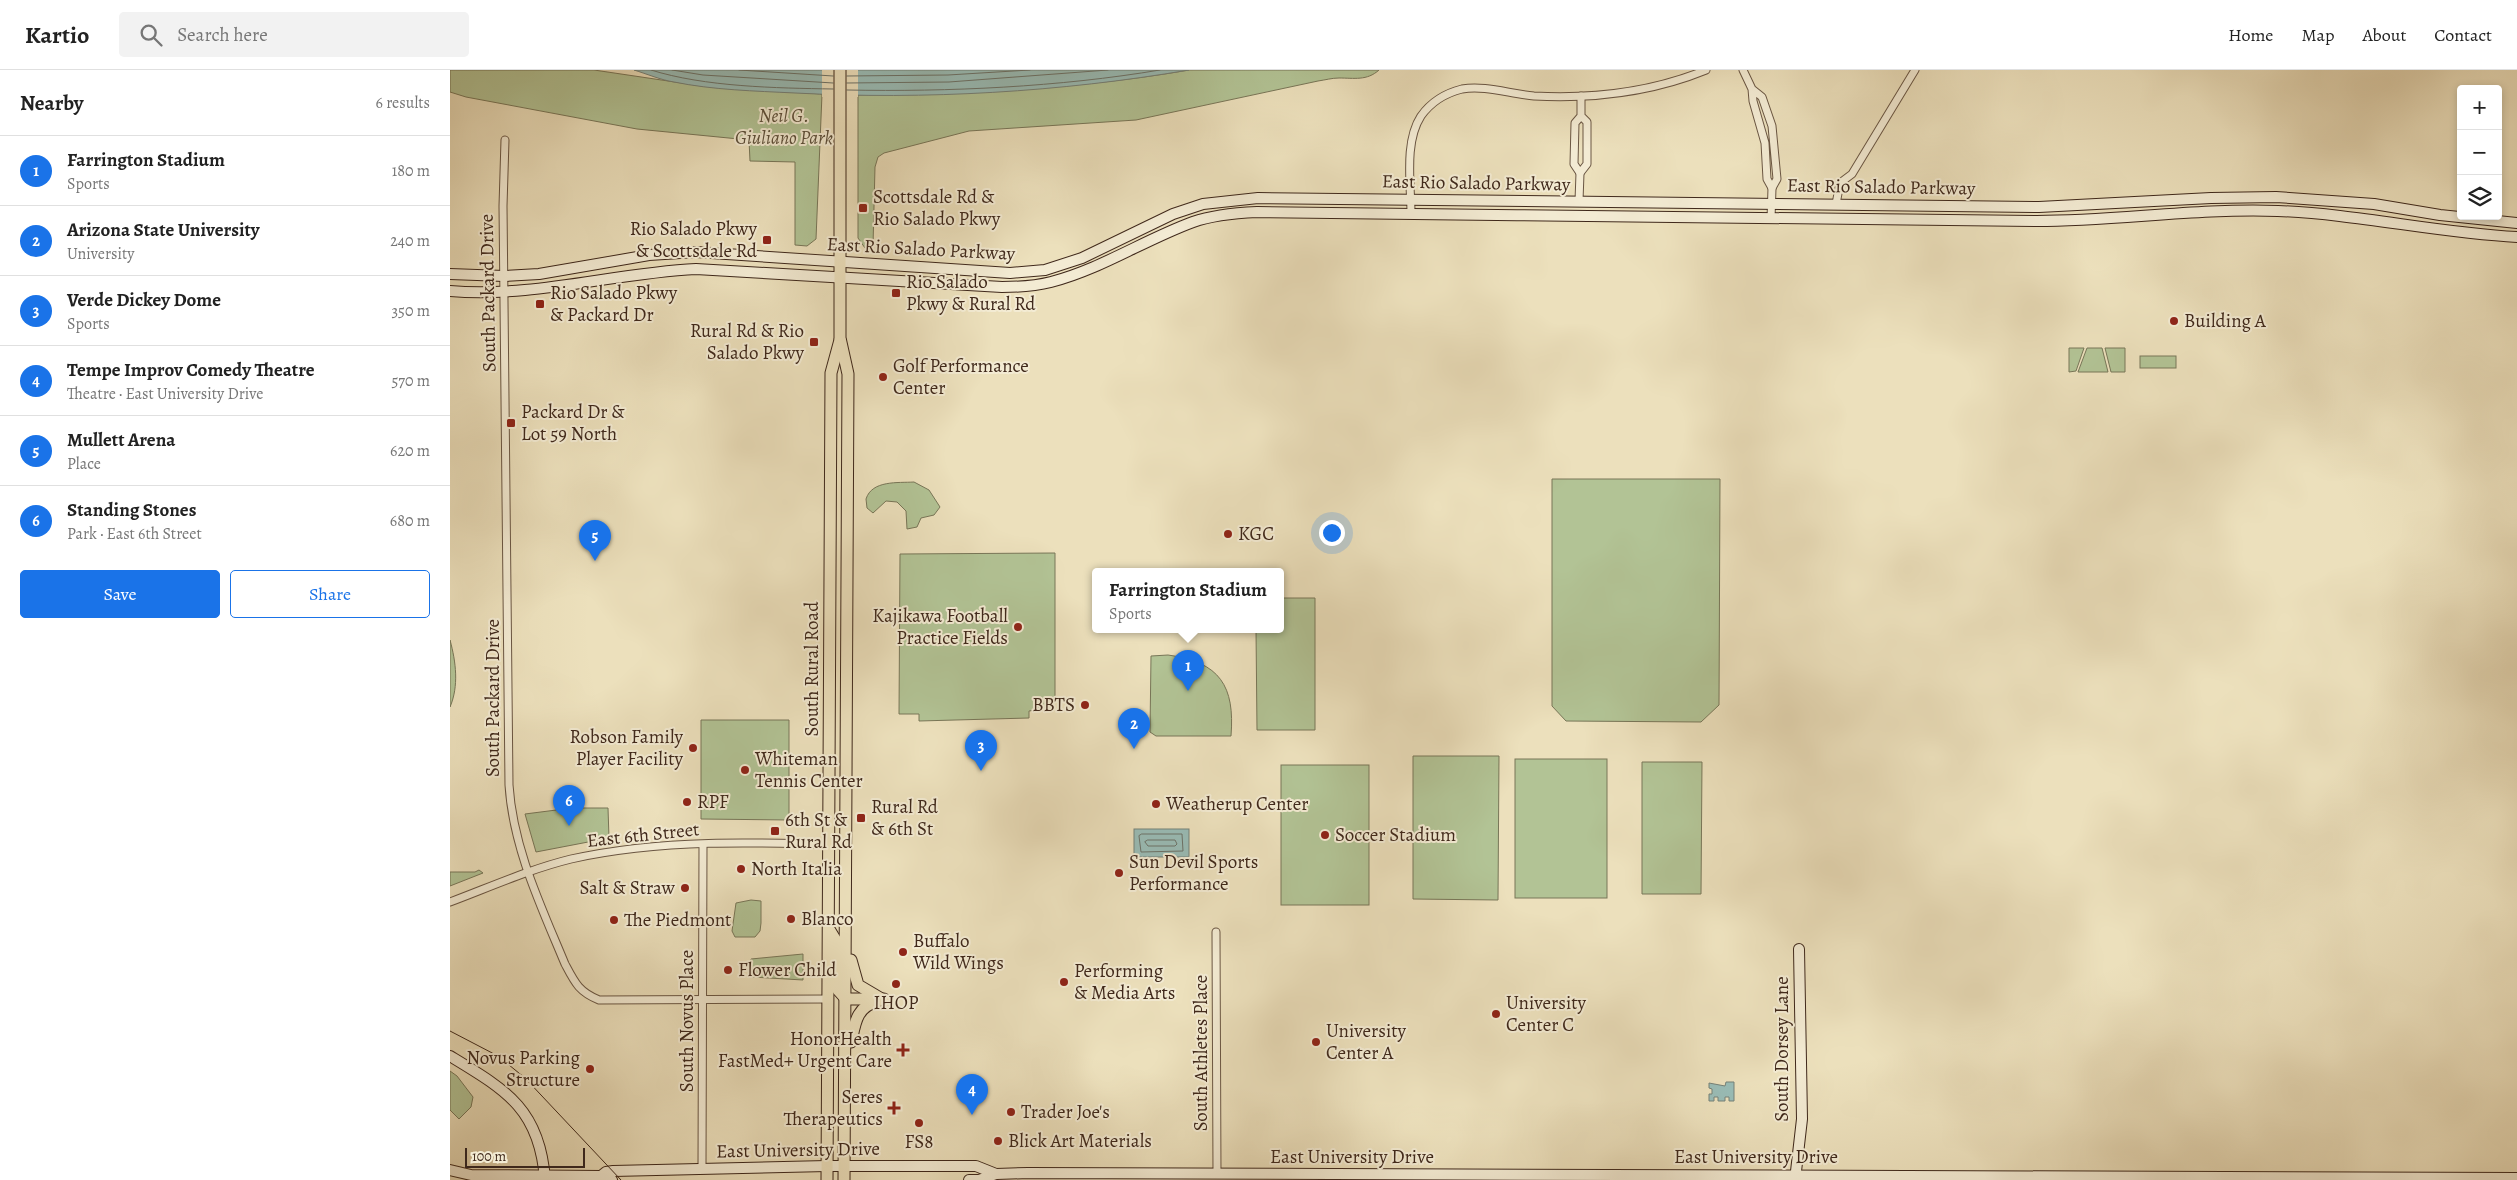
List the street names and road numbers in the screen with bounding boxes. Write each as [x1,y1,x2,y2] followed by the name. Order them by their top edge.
[1382,168,1571,198] street label: East Rio Salado Parkway
[1787,172,1976,202] street label: East Rio Salado Parkway
[474,214,502,372] street label: South Packard Drive
[826,231,1016,267] street label: East Rio Salado Parkway
[799,601,825,736] street label: South Rural Road
[480,619,506,777] street label: South Packard Drive
[585,816,701,854] street label: East 6th Street
[674,950,700,1092] street label: South Novus Place
[1188,975,1214,1131] street label: South Athletes Place
[1769,976,1795,1122] street label: South Dorsey Lane
[716,1136,880,1164] street label: East University Drive
[1270,1144,1434,1170] street label: East University Drive
[1674,1144,1838,1170] street label: East University Drive

